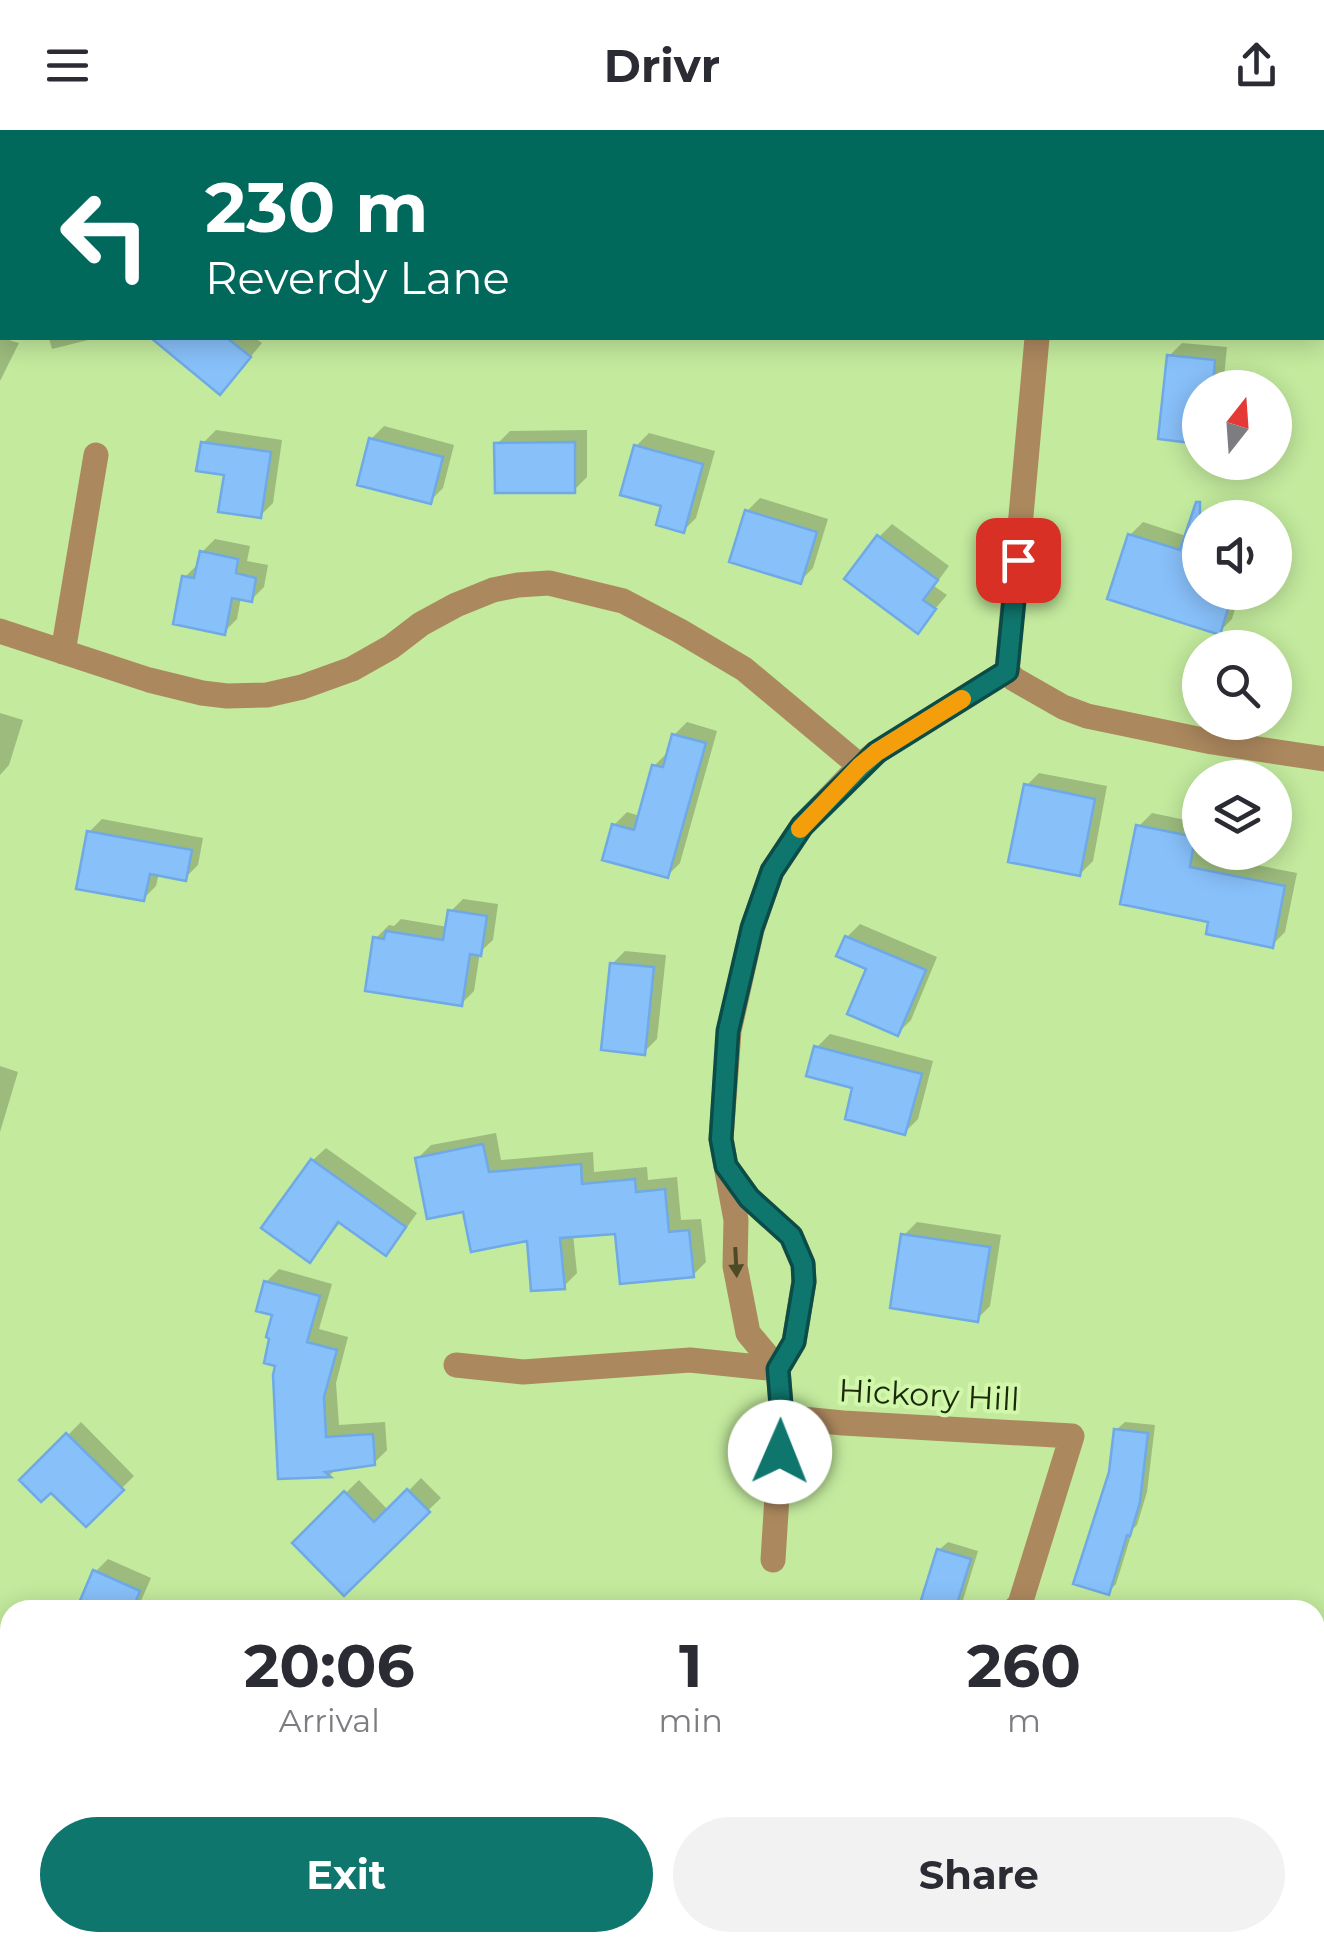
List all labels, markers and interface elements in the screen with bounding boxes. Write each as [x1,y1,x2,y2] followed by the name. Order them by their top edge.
[40,38,95,93] icon: menu
[604,38,720,93] text: Drivr
[1229,38,1284,93] icon: share
[205,164,429,250] text: 230 m
[40,170,170,300] icon: left
[205,250,510,305] text: Reverdy Lane
[1182,370,1292,480] north arrow
[1182,370,1292,870] map controls
[1182,500,1292,610] button: sound
[976,518,1061,603] pin
[991,533,1046,588] icon: arrive
[1182,630,1292,740] button: search
[1182,760,1292,870] button: layers
[728,1247,744,1279] one-way arrow
[838,1370,1020,1419] street label: Hickory Hill
[728,1400,832,1504] position arrow
[244,1629,415,1702] text: 20:06
[679,1629,702,1702] text: 1
[967,1629,1081,1702] text: 260
[279,1701,380,1740] text: Arrival
[659,1701,723,1740] text: min
[1007,1701,1041,1740] text: m
[40,1817,653,1932] button: Exit
[673,1817,1285,1932] button: Share

